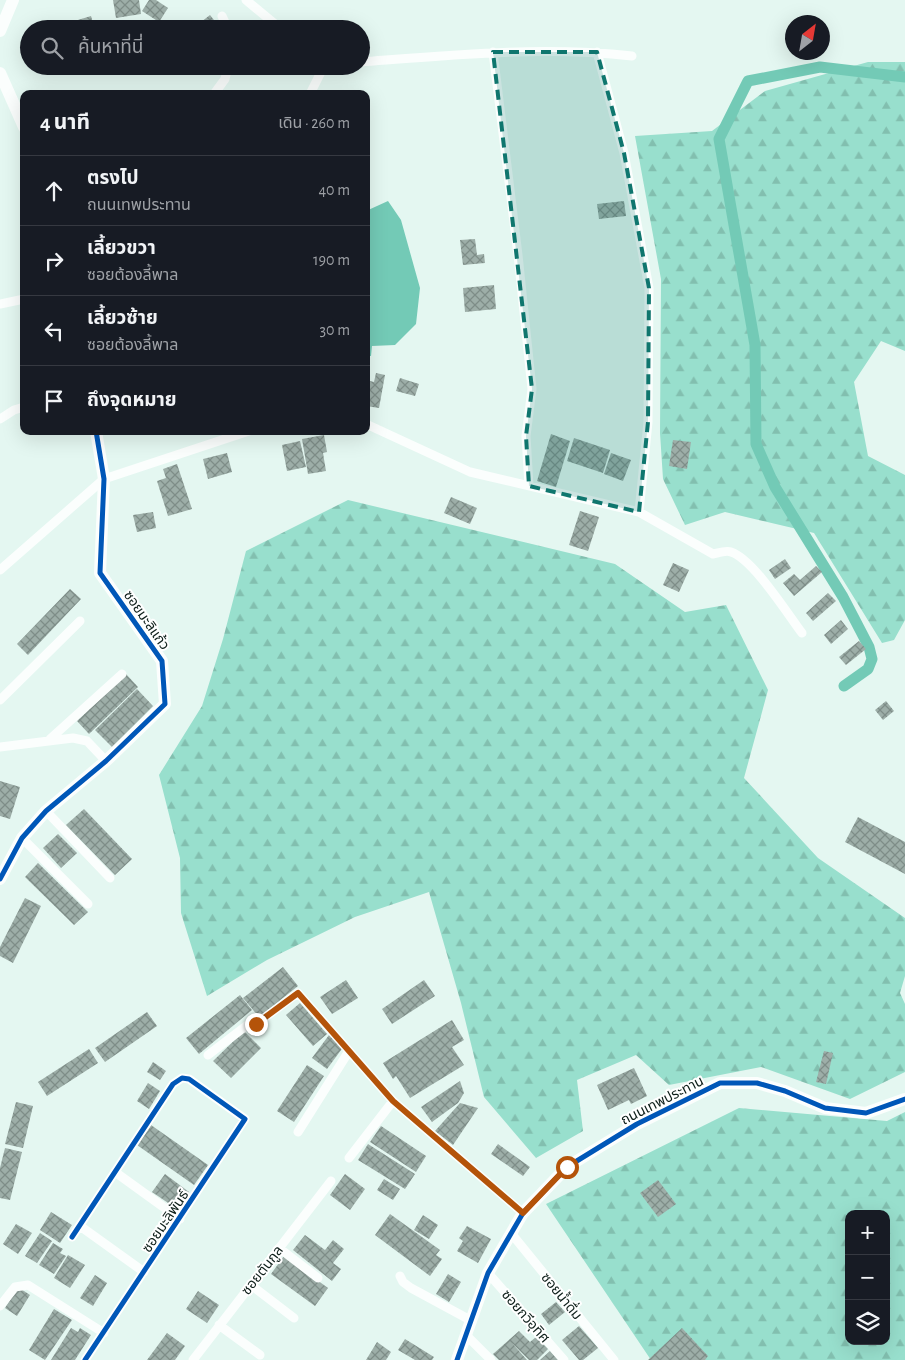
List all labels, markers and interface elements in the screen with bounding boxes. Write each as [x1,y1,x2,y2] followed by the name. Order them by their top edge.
[785,15,830,60] north arrow
[20,20,370,75] search box
[38,34,66,62] icon: search
[78,38,143,57] text: ค้นหาที่นี่
[40,112,90,133] text: 4 นาที
[278,115,350,131] text: เดิน · 260 m
[87,169,139,188] text: ตรงไป
[40,177,68,205] icon: ahead
[318,182,350,198] text: 40 m
[87,197,191,213] text: ถนนเทพประทาน
[87,239,156,258] text: เลี้ยวขวา
[40,247,68,275] icon: right
[313,252,350,268] text: 190 m
[87,267,178,283] text: ซอยต้องลี้พาล
[87,309,158,328] text: เลี้ยวซ้าย
[40,317,68,345] icon: left
[320,322,350,338] text: 30 m
[87,337,178,353] text: ซอยต้องลี้พาล
[40,387,68,415] icon: arrive
[87,391,177,410] text: ถึงจุดหมาย
[121,588,172,653] street label: ซอยมะลิแก้ว
[245,1013,268,1036] route end
[619,1074,706,1128] street label: ถนนเทพประทาน
[556,1156,579,1179] route start
[139,1187,192,1255] street label: ซอยมะลิพันธ์
[845,1210,890,1345] map controls
[845,1210,890,1255] button: +
[239,1243,287,1298] street label: ซอยตันกูล
[845,1255,890,1300] button: −
[538,1268,587,1323] street label: ซอยน้ำดื่ม
[498,1287,553,1347] street label: ซอยกวีอุทิศ
[845,1300,890,1345] button: layers

